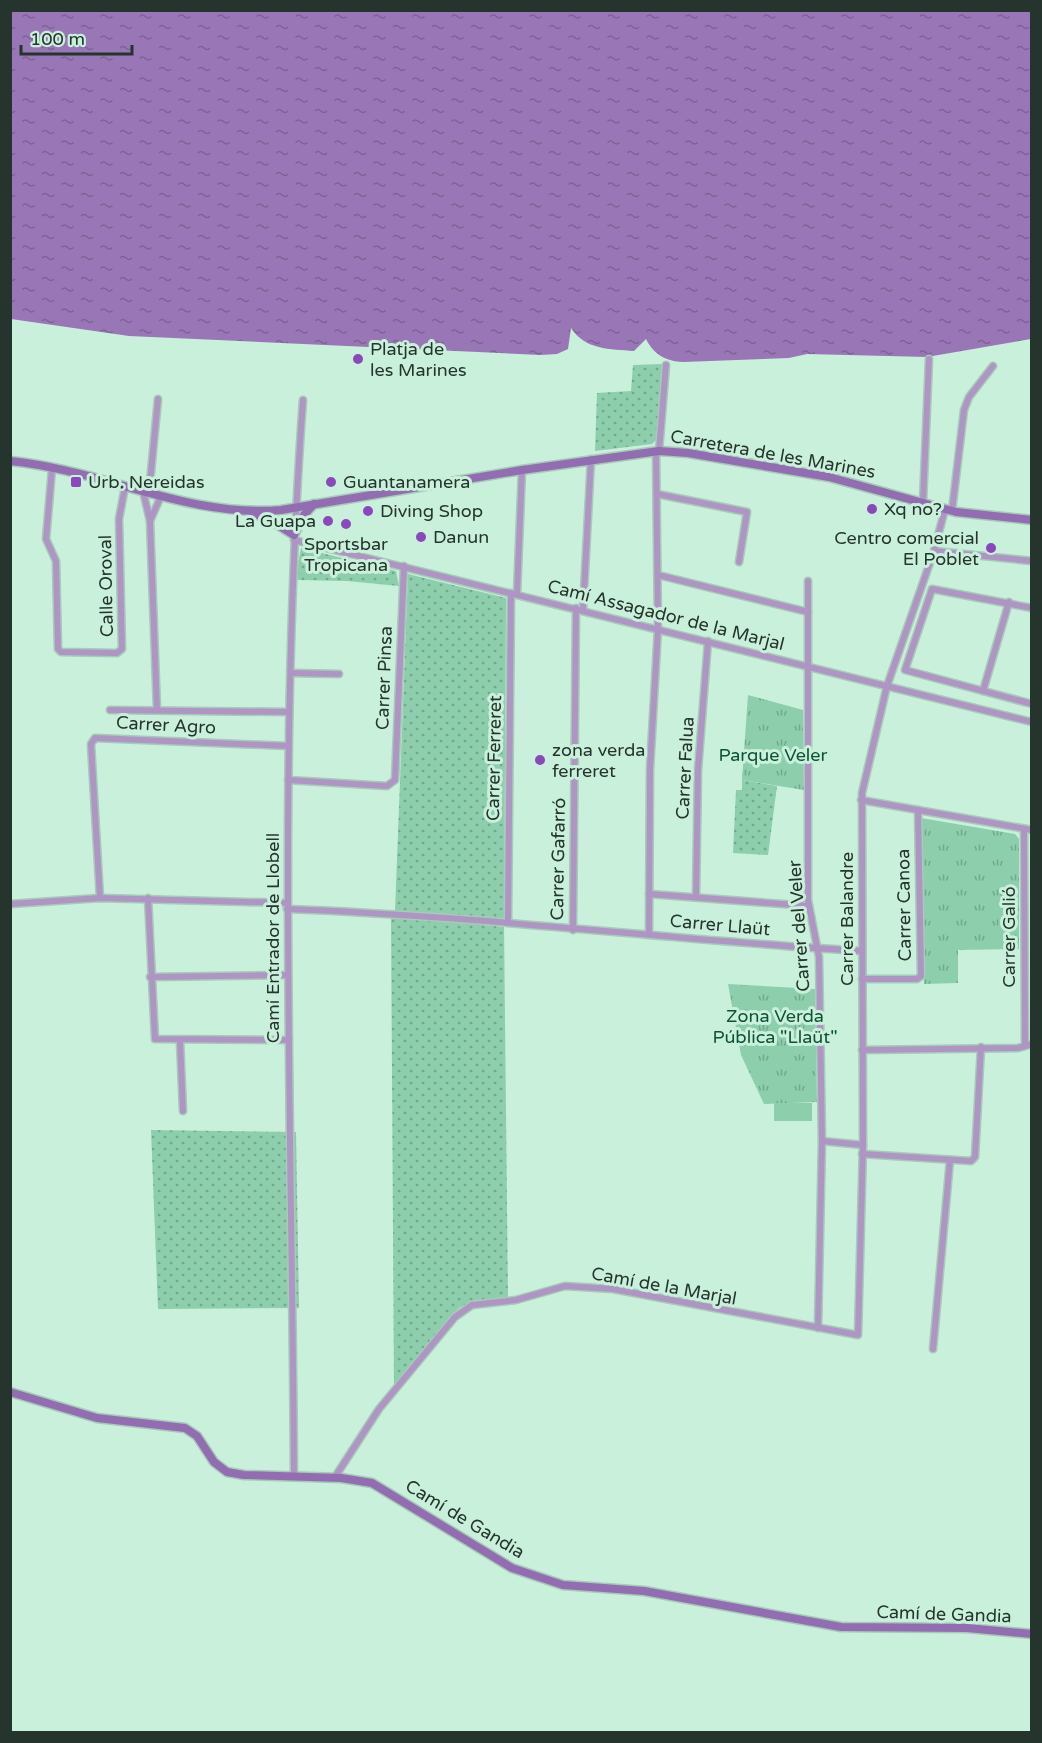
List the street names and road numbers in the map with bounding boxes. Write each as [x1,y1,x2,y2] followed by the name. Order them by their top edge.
[669,425,877,483] street label: Carretera de les Marines
[94,535,118,637] street label: Calle Oroval
[545,575,787,655] street label: Camí Assagador de la Marjal
[371,626,397,730] street label: Carrer Pinsa
[482,695,506,821] street label: Carrer Ferreret
[115,711,217,739] street label: Carrer Agro
[671,716,699,820] street label: Carrer Falua
[546,797,570,920] street label: Carrer Gafarró
[262,833,284,1043] street label: Camí Entrador de Llobell
[892,849,916,961] street label: Carrer Canoa
[836,852,858,986] street label: Carrer Balandre
[783,859,815,993] street label: Carrer del Veler
[998,886,1020,988] street label: Carrer Galió
[669,910,771,940] street label: Carrer Llaüt
[590,1262,738,1310] street label: Camí de la Marjal
[401,1475,529,1563] street label: Camí de Gandia
[876,1601,1012,1627] street label: Camí de Gandia

